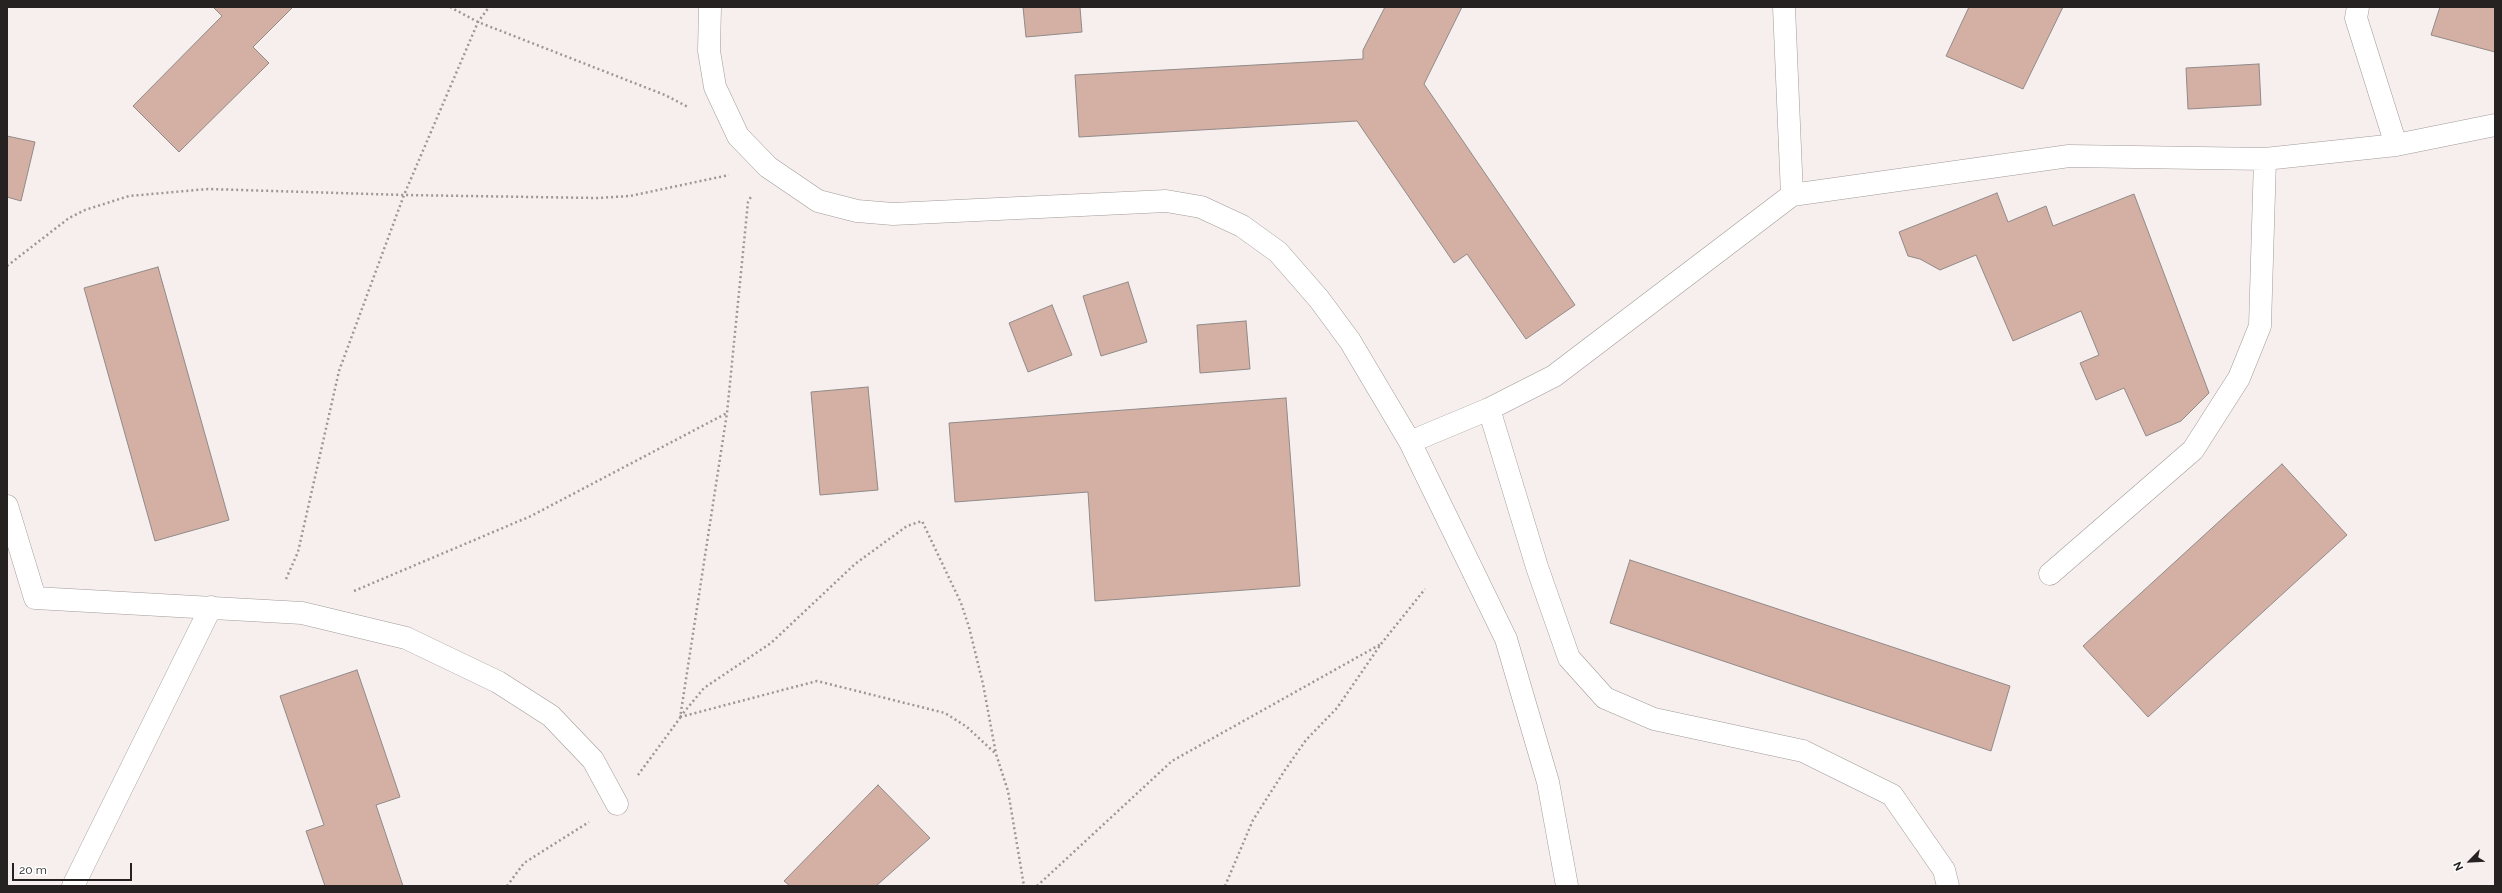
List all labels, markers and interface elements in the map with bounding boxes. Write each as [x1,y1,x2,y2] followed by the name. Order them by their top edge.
[2450,841,2490,881] north arrow
[14,855,134,881] scale bar
[2451,860,2466,873] text: N
[19,863,47,877] text: 20 m

